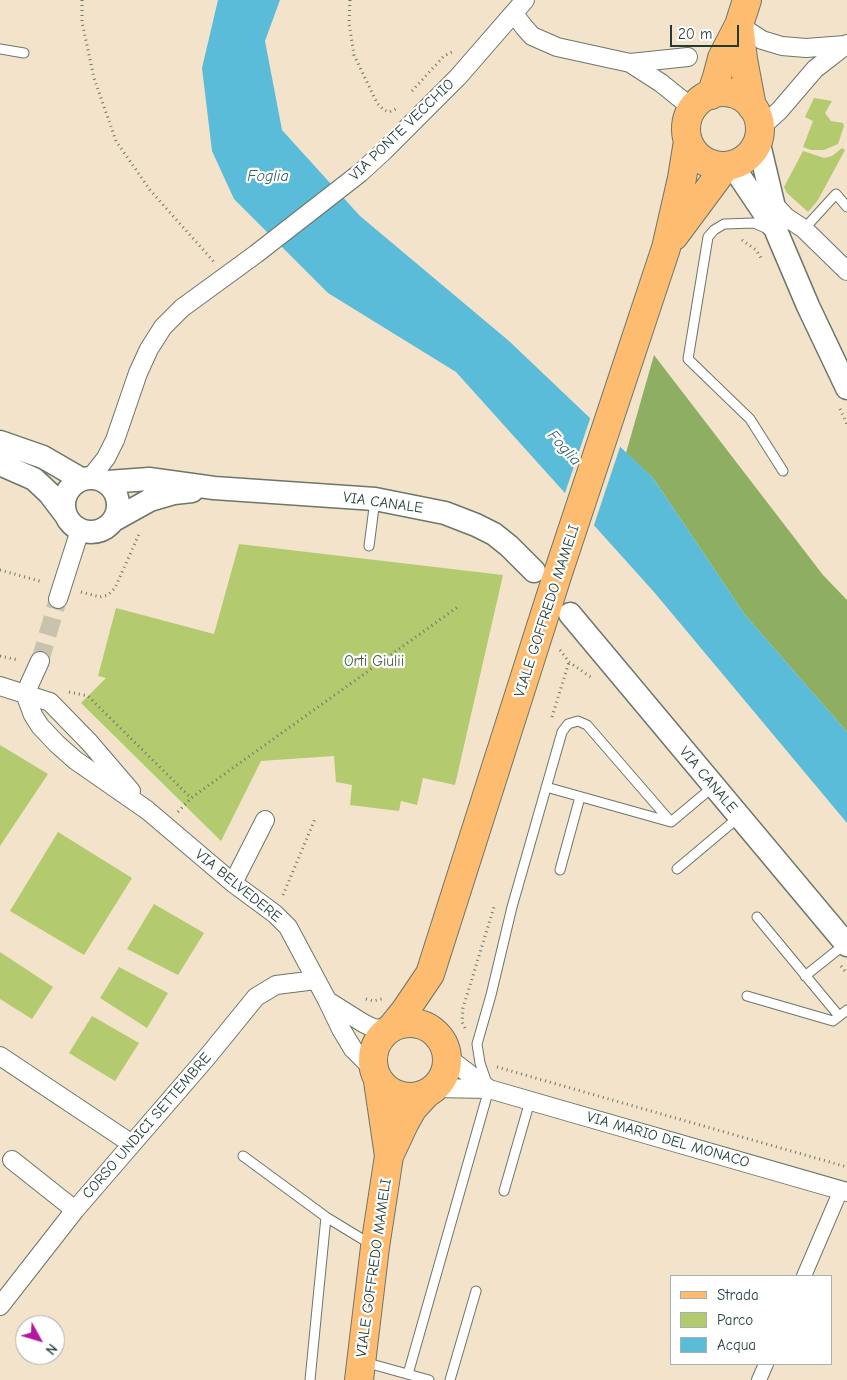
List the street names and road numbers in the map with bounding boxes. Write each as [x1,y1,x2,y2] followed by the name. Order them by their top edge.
[346,75,458,185] street label: VIA PONTE VECCHIO
[342,488,424,518] street label: VIA CANALE
[511,523,583,699] street label: VIALE GOFFREDO MAMELI
[675,743,741,817] street label: VIA CANALE
[191,846,285,926] street label: VIA BELVEDERE
[79,1049,215,1203] street label: CORSO UNDICI SETTEMBRE
[585,1108,751,1172] street label: VIA MARIO DEL MONACO
[353,1178,395,1358] street label: VIALE GOFFREDO MAMELI

